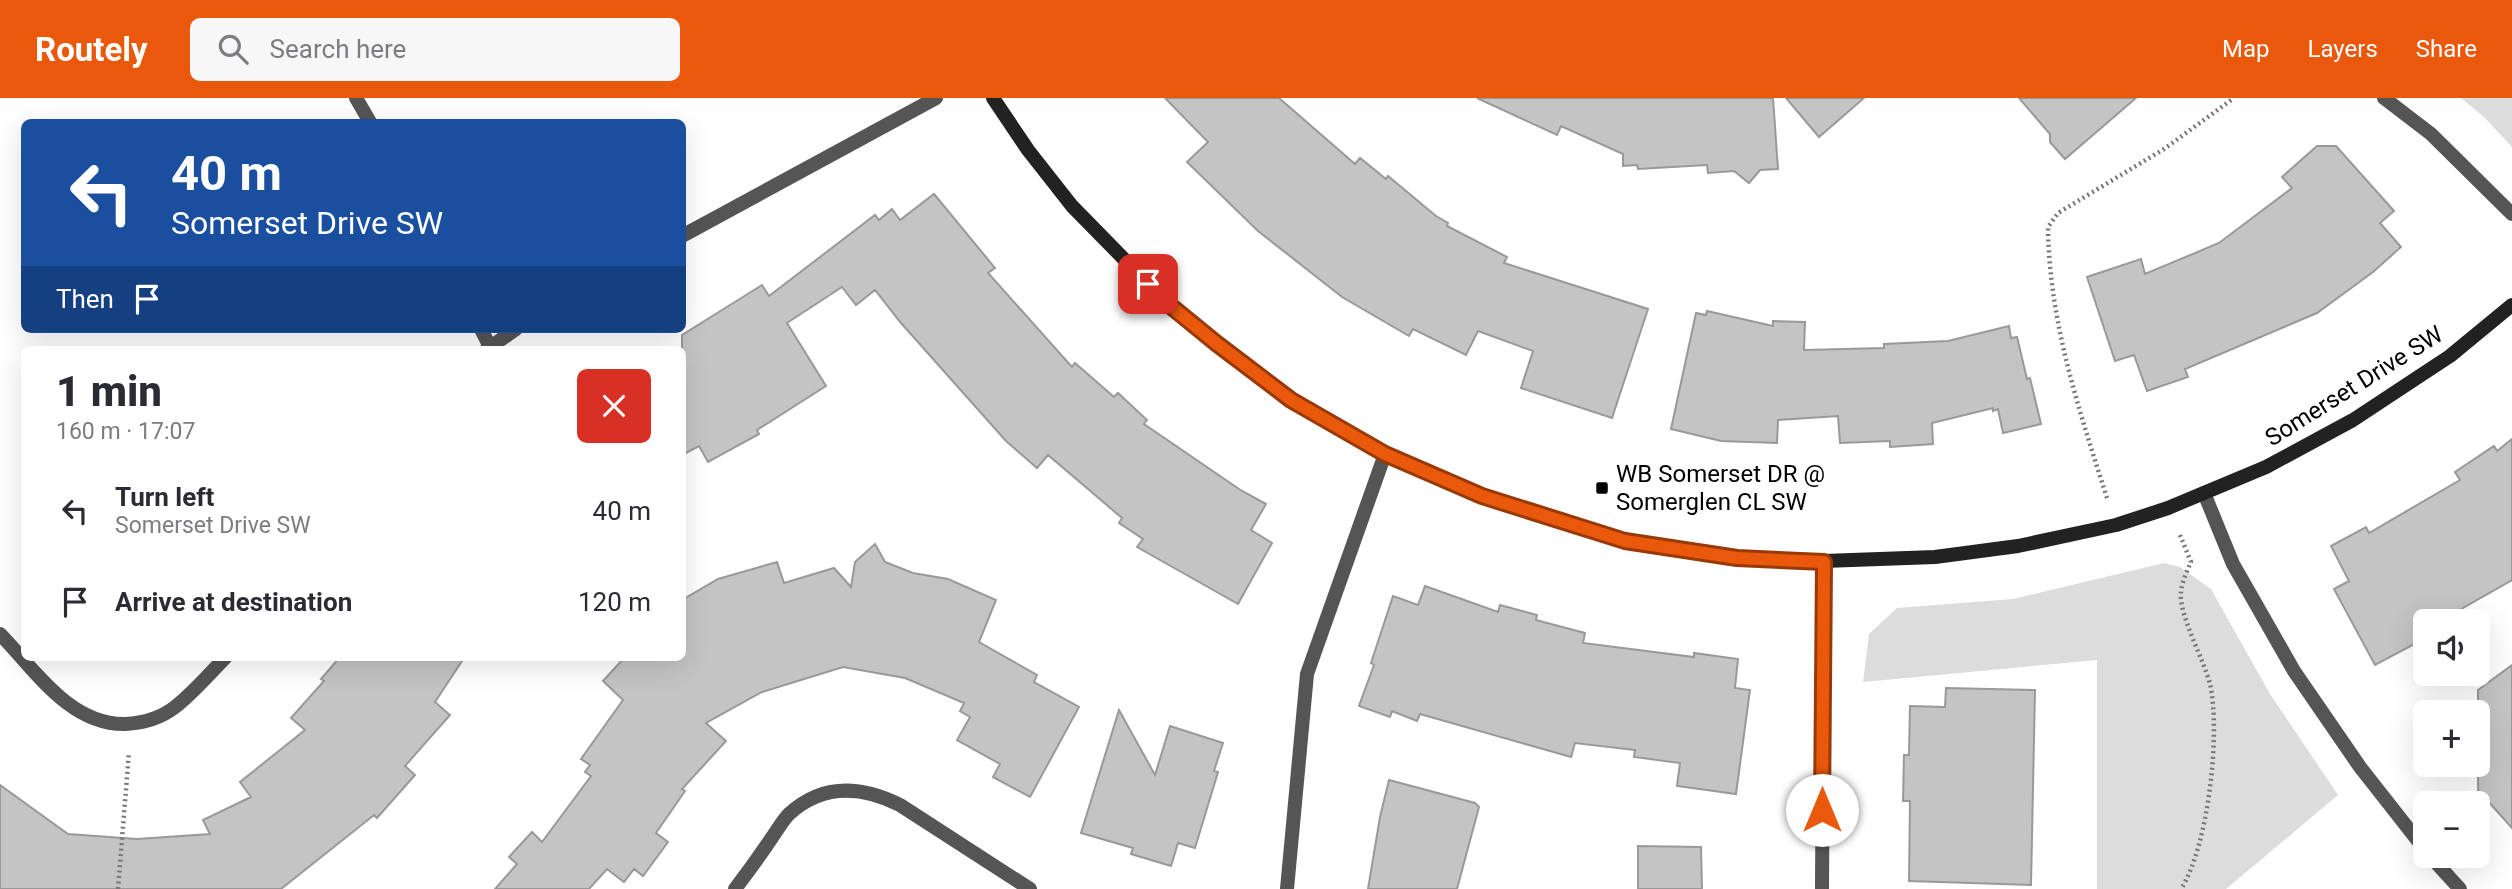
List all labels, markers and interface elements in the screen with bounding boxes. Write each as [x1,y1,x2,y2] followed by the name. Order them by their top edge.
[190,18,680,81] search box
[35,30,148,69] text: Routely
[214,30,252,68] icon: search
[270,34,406,64] text: Search here
[2222,35,2270,63] text: Map
[2308,35,2378,63] text: Layers
[2416,35,2477,63] text: Share
[171,145,282,202] text: 40 m
[56,147,147,238] icon: left
[171,204,443,242] text: Somerset Drive SW
[1118,254,1178,314] pin
[1129,265,1167,303] icon: arrive
[128,280,166,318] icon: arrive
[56,284,114,314] text: Then
[2260,320,2448,452] street label: Somerset Drive SW
[56,367,162,416] text: 1 min
[577,369,651,443] button: close
[56,418,195,445] text: 160 m · 17:07
[1616,460,1825,516] place label: WB Somerset DR @ Somerglen CL SW
[1594,480,1610,496] marker: WB Somerset DR @ Somerglen CL SW
[115,482,214,512] text: Turn left
[56,492,94,530] icon: left
[593,496,651,526] text: 40 m
[115,512,311,539] text: Somerset Drive SW
[56,583,94,621] icon: arrive
[115,587,352,617] text: Arrive at destination
[578,587,651,617] text: 120 m
[2413,609,2490,868] map controls
[2413,609,2490,686] button: sound
[2413,700,2490,777] button: +
[1785,773,1859,847] position arrow
[2413,791,2490,868] button: −

